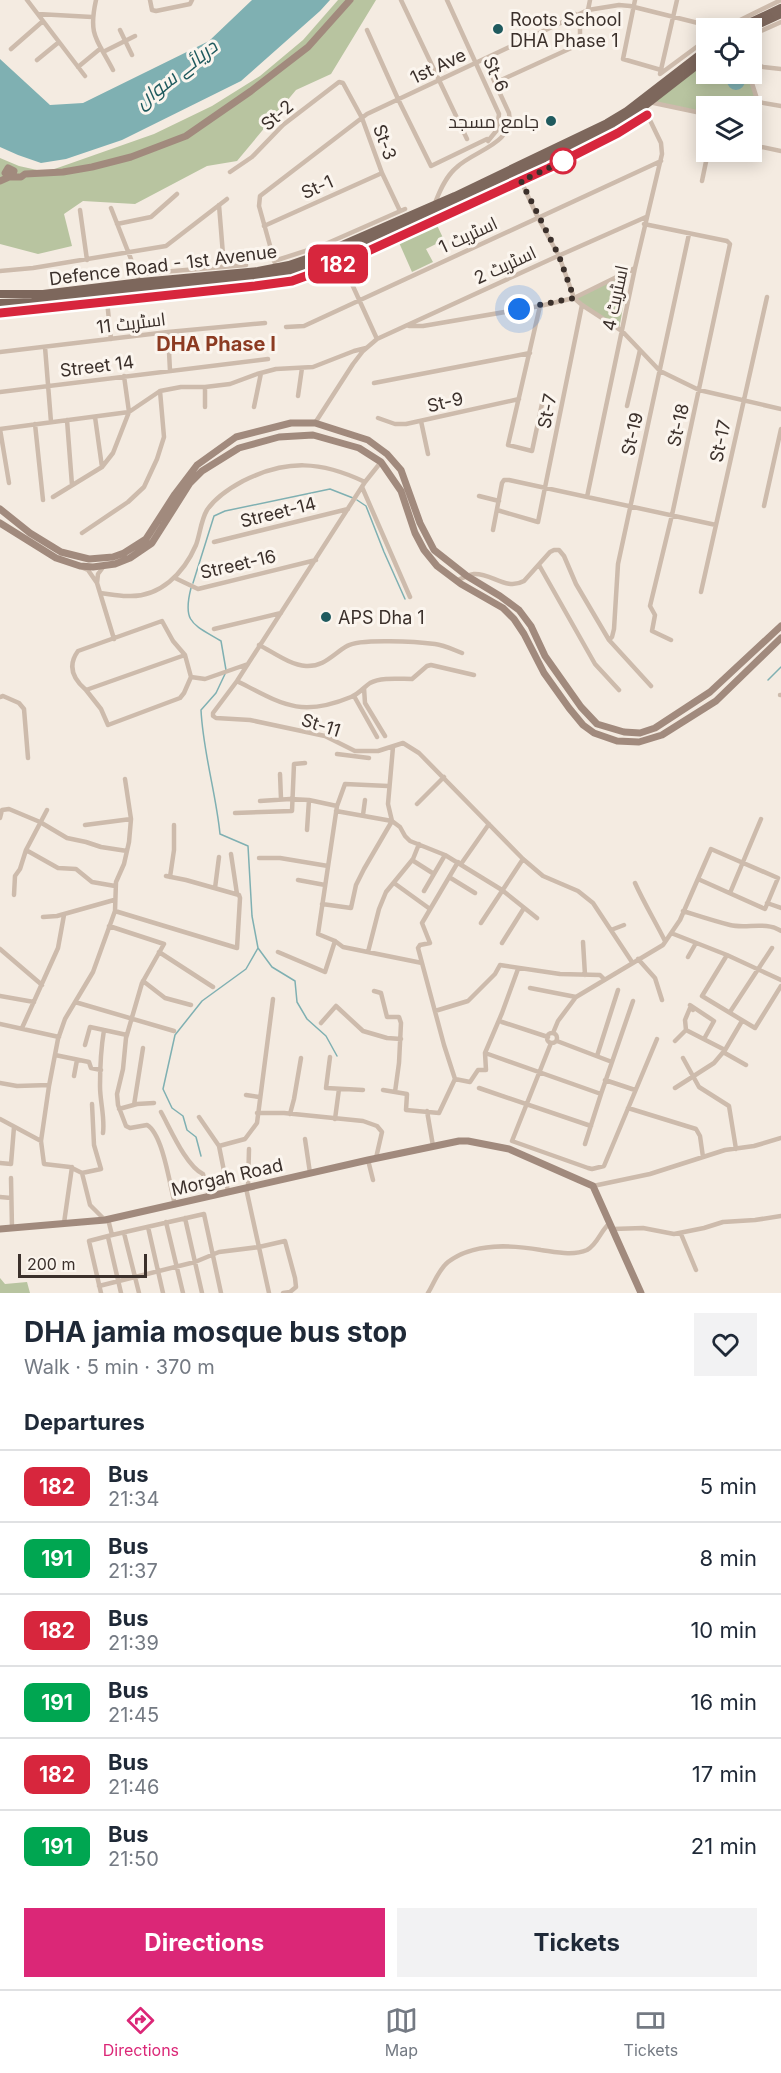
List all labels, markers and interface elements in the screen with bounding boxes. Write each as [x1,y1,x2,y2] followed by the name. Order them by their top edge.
[510,9,622,51] place label: Roots School DHA Phase 1
[696,18,762,162] map controls
[696,18,762,84] button: locate
[491,22,505,36] marker: Roots School DHA Phase 1
[130,34,223,114] water label: دریائے سواں
[407,44,469,88] street label: 1st Ave
[479,53,513,95] street label: St-6
[257,95,297,135] street label: St-2
[696,96,762,162] button: layers
[448,111,539,134] place label: جامع مسجد
[544,114,558,128] marker: جامع مسجد
[369,121,401,163] street label: St-3
[550,148,576,174] unlabelled marker
[298,171,336,203] street label: St-1
[435,212,501,259] street label: اسٹریٹ 1
[48,241,278,289] street label: Defence Road - 1st Avenue
[471,242,540,289] street label: اسٹریٹ 2
[304,244,372,284] line badge: 182
[320,252,356,277] text: 182
[598,263,633,333] street label: اسٹریٹ 4
[504,294,534,324] your location
[95,308,167,339] street label: اسٹریٹ 11
[156,332,276,356] district label: DHA Phase I
[59,351,135,381] street label: Street 14
[425,388,465,416] street label: St-9
[533,392,561,430] street label: St-7
[663,401,693,449] street label: St-18
[617,410,647,458] street label: St-19
[705,418,735,464] street label: St-17
[238,492,318,532] street label: Street-14
[198,545,278,583] street label: Street-16
[338,607,425,628] place label: APS Dha 1
[319,610,333,624] marker: APS Dha 1
[299,709,343,741] street label: St-11
[169,1154,285,1200] street label: Morgah Road
[18,1251,147,1278] scale bar
[27,1254,75,1274] text: 200 m
[694,1313,757,1376] button: heart
[24,1315,407,1349] text: DHA jamia mosque bus stop
[24,1355,215,1379] text: Walk · 5 min · 370 m
[24,1409,145,1435] text: Departures
[108,1461,149,1487] text: Bus
[700,1473,757,1499] text: 5 min
[39,1474,75,1499] text: 182
[108,1487,159,1511] text: 21:34
[108,1533,149,1559] text: Bus
[700,1545,757,1571] text: 8 min
[41,1546,73,1571] text: 191
[108,1559,158,1583] text: 21:37
[108,1605,149,1631] text: Bus
[690,1617,757,1643] text: 10 min
[39,1618,75,1643] text: 182
[108,1631,159,1655] text: 21:39
[108,1677,149,1703] text: Bus
[691,1689,757,1715] text: 16 min
[41,1690,73,1715] text: 191
[108,1703,159,1727] text: 21:45
[108,1749,149,1775] text: Bus
[692,1761,757,1787] text: 17 min
[39,1762,75,1787] text: 182
[108,1775,159,1799] text: 21:46
[108,1821,149,1847] text: Bus
[691,1833,757,1859] text: 21 min
[41,1834,73,1859] text: 191
[108,1847,159,1871] text: 21:50
[24,1908,385,1977] button: Directions
[397,1908,757,1977] button: Tickets
[103,2004,179,2060] tab: Directions
[385,2004,418,2060] tab: Map
[624,2004,678,2060] tab: Tickets

